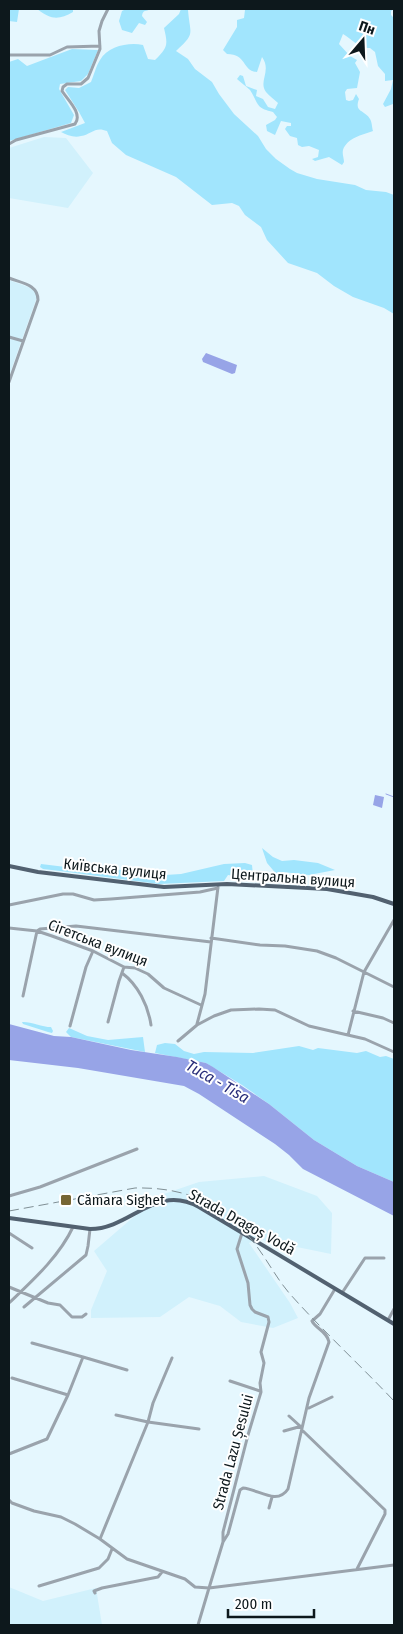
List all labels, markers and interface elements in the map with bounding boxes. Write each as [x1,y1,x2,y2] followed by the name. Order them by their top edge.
[338,15,388,65] north arrow
[357,18,377,39] text: Пн
[63,855,167,883] street label: Київська вулиця
[230,865,356,891] street label: Центральна вулиця
[45,916,151,970] street label: Сігетська вулиця
[183,1056,253,1107] water label: Тиса - Tisa
[185,1185,299,1260] street label: Strada Dragoș Vodă
[77,1191,165,1209] place label: Cămara Sighet
[59,1193,73,1207] marker: Cămara Sighet
[209,1392,258,1512] street label: Strada Lazu Șesului
[228,1586,314,1618] scale bar
[235,1595,272,1613] text: 200 m

